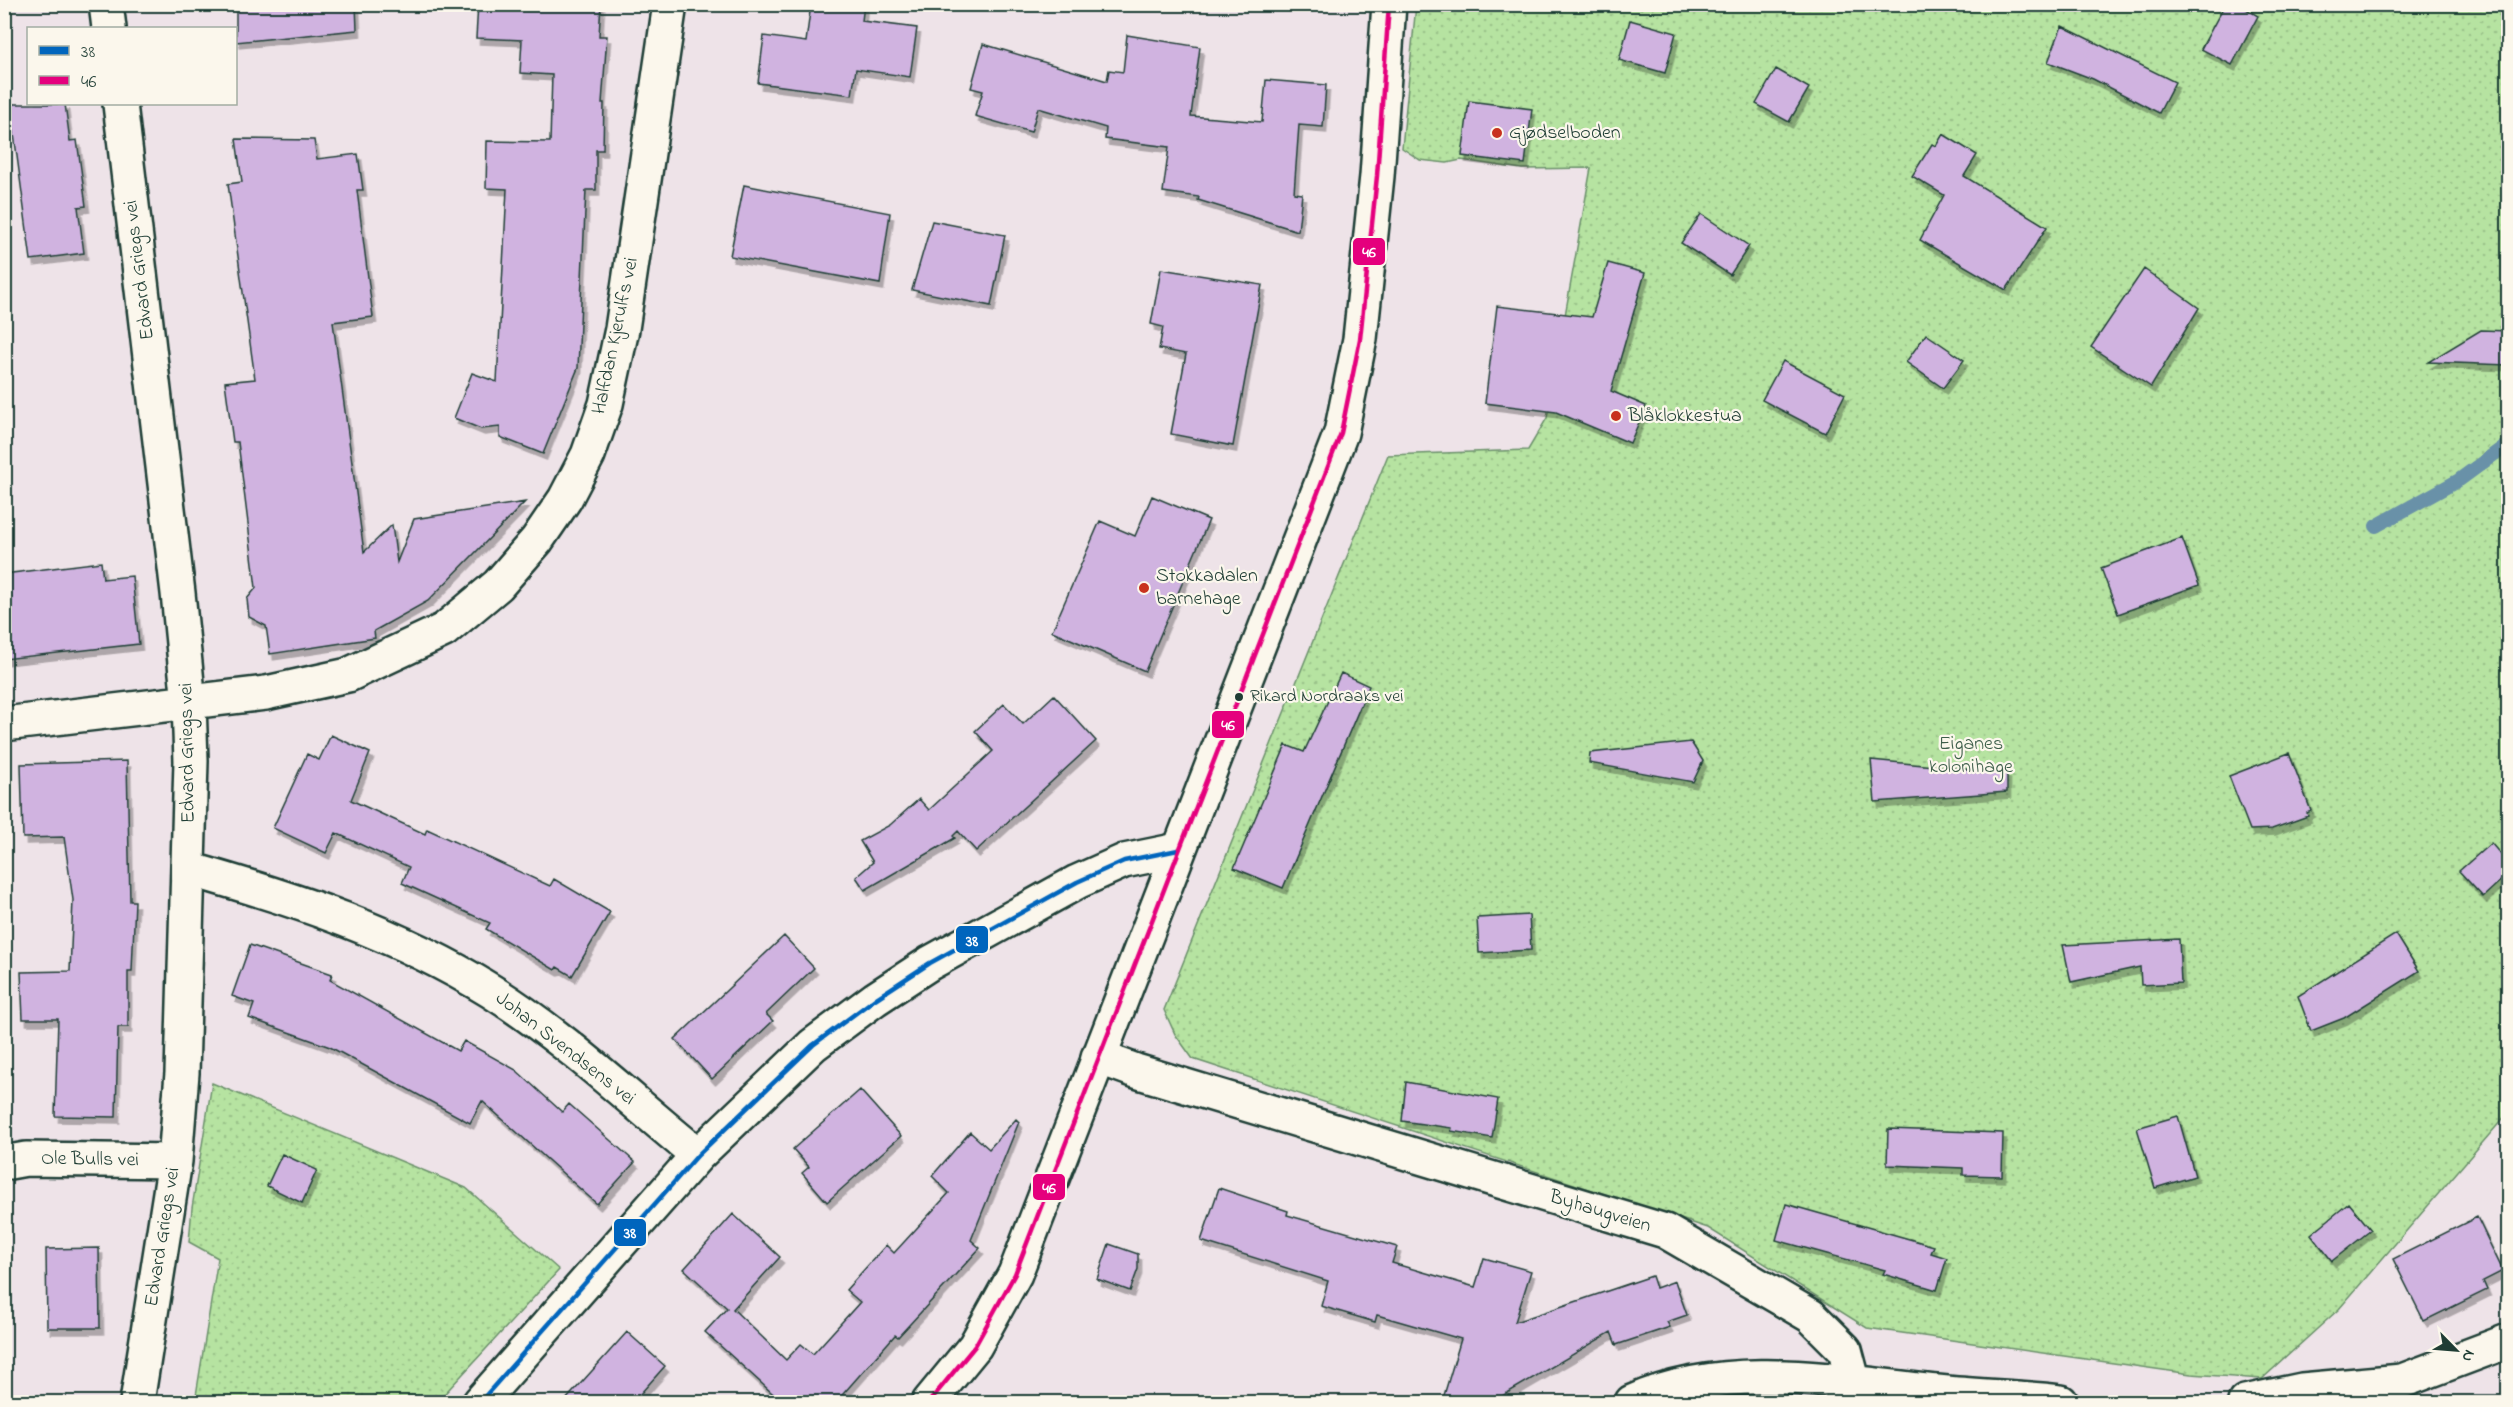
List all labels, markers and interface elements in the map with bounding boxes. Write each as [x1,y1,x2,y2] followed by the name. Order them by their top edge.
[27,27,237,105] legend
[81,40,95,66] text: 38
[81,70,96,96] text: 46
[1509,119,1621,148] place label: Gjødselboden
[1490,126,1504,140] marker: Gjødselboden
[117,198,164,342] street label: Edvard Griegs vei
[1352,237,1386,266] line badge: 46
[1361,241,1377,265] text: 46
[585,255,647,417] street label: Halfdan Kjerulfs vei
[1627,402,1742,431] place label: Blåklokkestua
[1609,409,1623,423] marker: Blåklokkestua
[1156,562,1258,615] place label: Stokkadalen barnehage
[1137,581,1151,595] marker: Stokkadalen barnehage
[172,682,205,824] street label: Edvard Griegs vei
[1250,684,1404,710] place label: Rikard Nordraaks vei
[1233,691,1245,703] marker: Rikard Nordraaks vei
[1211,710,1245,739] line badge: 46
[1220,714,1236,738] text: 46
[1929,730,2013,783] park label: Eiganes kolonihage
[955,925,989,954] line badge: 38
[965,930,978,954] text: 38
[489,985,641,1113] street label: Johan Svendsens vei
[41,1145,139,1175] street label: Ole Bulls vei
[138,1165,189,1309] street label: Edvard Griegs vei
[1032,1173,1066,1201] line badge: 46
[1041,1177,1057,1201] text: 46
[1544,1182,1655,1242] street label: Byhaugveien
[613,1218,647,1247] line badge: 38
[623,1222,636,1246] text: 38
[2426,1320,2486,1380] north arrow
[2455,1346,2481,1366] text: N

